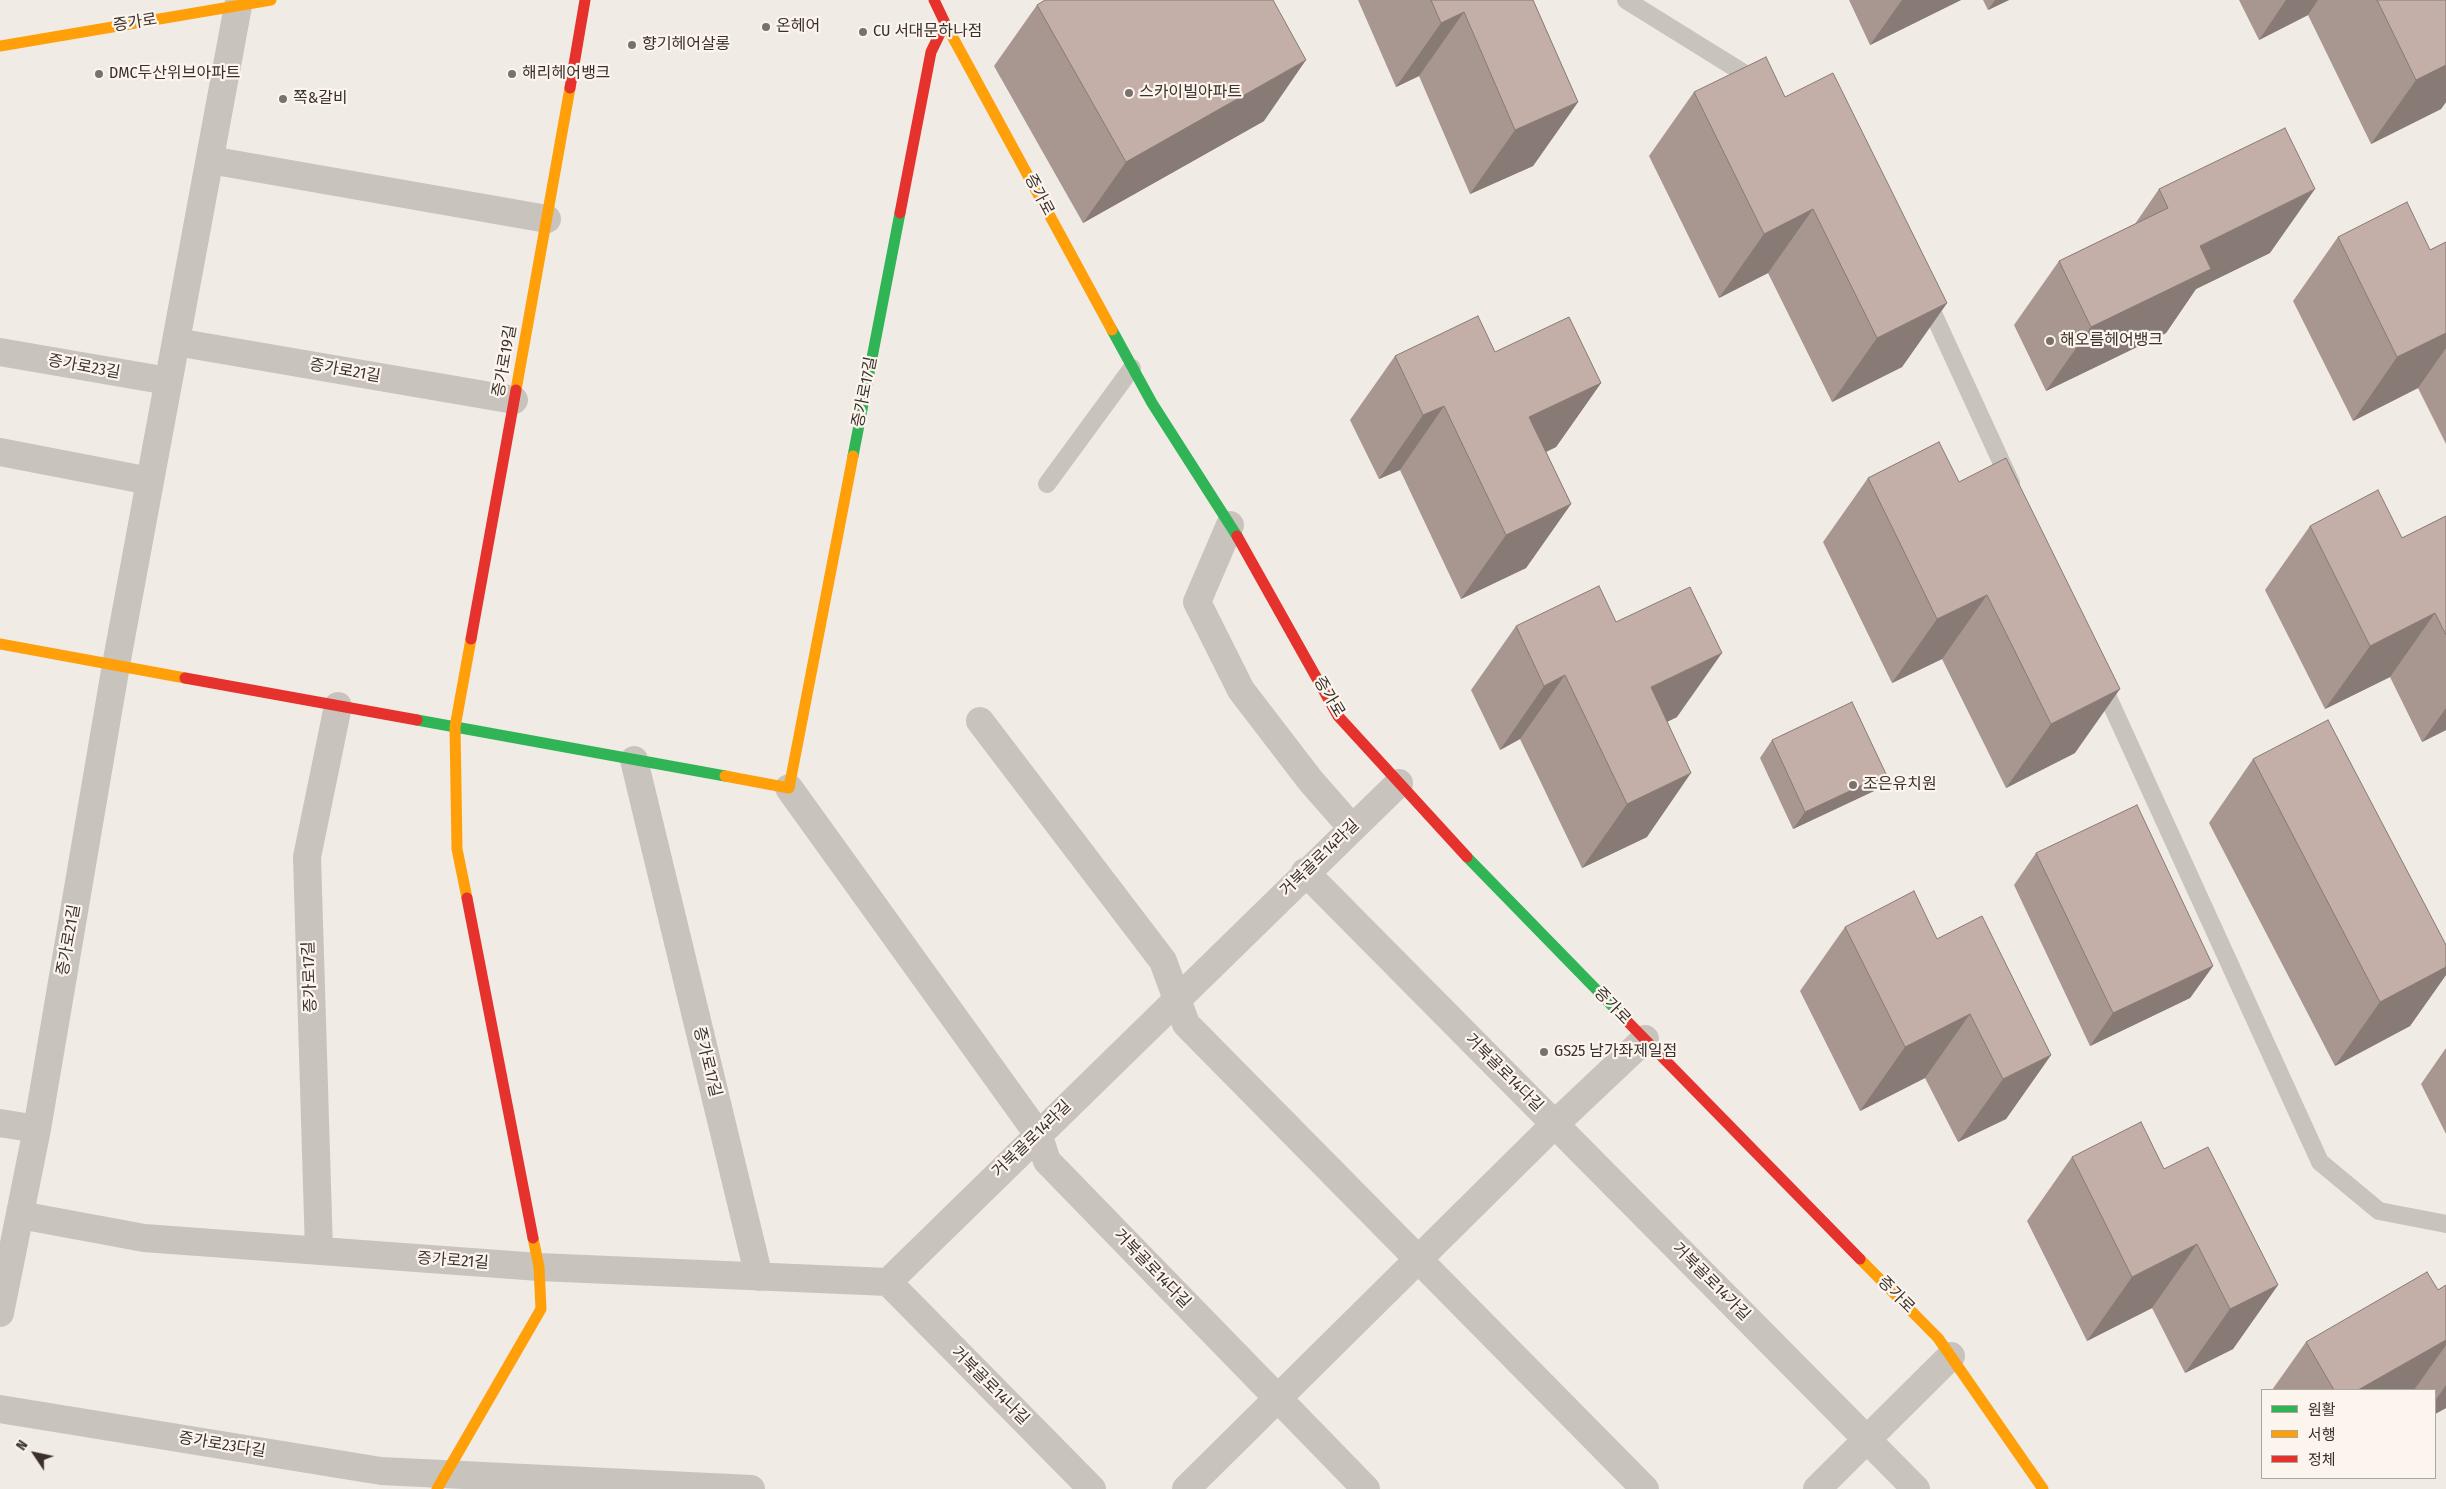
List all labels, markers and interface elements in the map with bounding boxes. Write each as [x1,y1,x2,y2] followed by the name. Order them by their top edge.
[112,10,158,36] street label: 증가로
[776,17,820,37] place label: 온헤어
[760,21,772,33] marker: 온헤어
[873,22,982,42] place label: CU 서대문하나점
[857,26,869,38] marker: CU 서대문하나점
[642,35,730,55] place label: 향기헤어살롱
[626,39,638,51] marker: 향기헤어살롱
[109,64,241,84] place label: DMC두산위브아파트
[522,64,610,84] place label: 해리헤어뱅크
[93,68,105,80] marker: DMC두산위브아파트
[506,68,518,80] marker: 해리헤어뱅크
[1139,83,1242,103] place label: 스카이빌아파트
[1123,87,1135,99] marker: 스카이빌아파트
[293,89,348,109] place label: 쪽&갈비
[277,93,289,105] marker: 쪽&갈비
[1020,171,1058,219] street label: 증가로
[489,323,521,399] street label: 증가로19길
[2060,331,2163,351] place label: 해오름헤어뱅크
[2044,335,2056,347] marker: 해오름헤어뱅크
[46,351,122,383] street label: 증가로23길
[308,355,382,387] street label: 증가로21길
[849,355,881,429] street label: 증가로17길
[1309,673,1349,721] street label: 증가로
[1863,775,1937,795] place label: 조은유치원
[1847,779,1859,791] marker: 조은유치원
[1277,816,1363,900] street label: 거북골로14라길
[53,903,85,977] street label: 증가로21길
[299,941,321,1013] street label: 증가로17길
[1590,983,1634,1029] street label: 증가로
[689,1025,725,1099] street label: 증가로17길
[1461,1030,1547,1116] street label: 거북골로14다길
[1554,1042,1677,1062] place label: GS25 남가좌제일점
[1538,1046,1550,1058] marker: GS25 남가좌제일점
[989,1097,1075,1181] street label: 거북골로14라길
[1110,1226,1194,1312] street label: 거북골로14다길
[1668,1239,1754,1325] street label: 거북골로14가길
[417,1249,489,1273] street label: 증가로21길
[1874,1273,1918,1317] street label: 증가로
[947,1343,1033,1429] street label: 거북골로14나길
[2261,1389,2436,1479] legend
[2308,1401,2336,1419] text: 원활
[2308,1426,2336,1444] text: 서행
[10,1429,60,1479] north arrow
[177,1429,267,1461] street label: 증가로23다길
[13,1437,32,1454] text: N
[2308,1451,2336,1469] text: 정체

